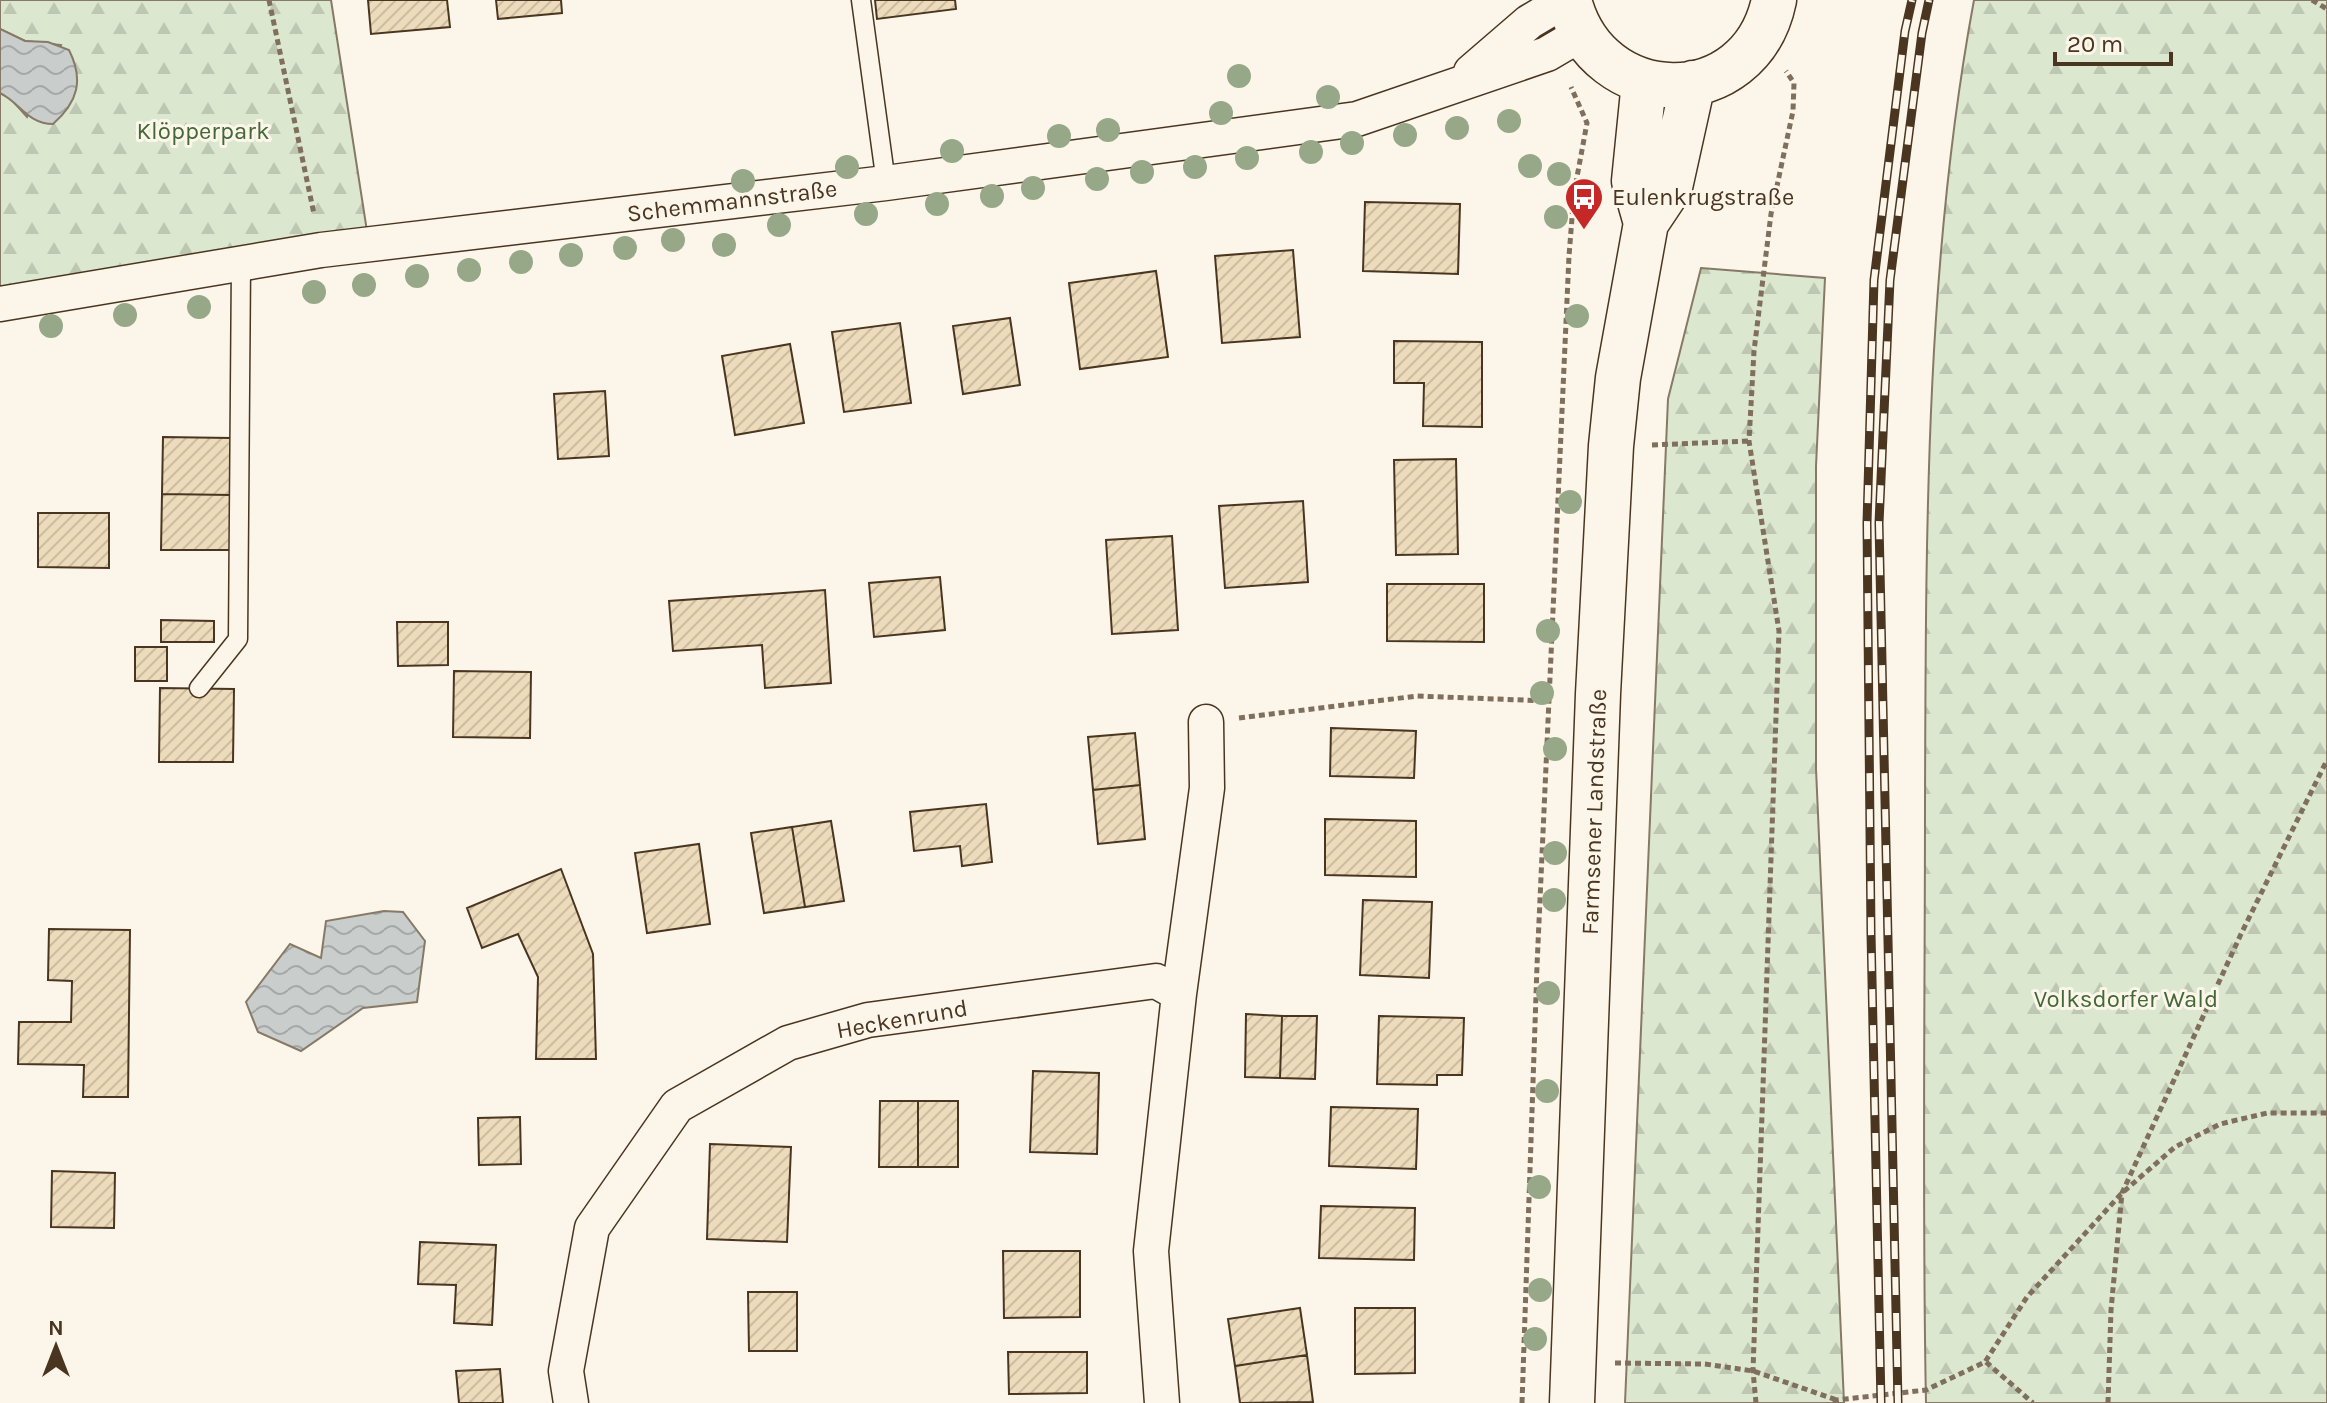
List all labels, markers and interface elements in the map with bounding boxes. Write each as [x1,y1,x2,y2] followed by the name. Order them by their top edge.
[2055,16,2171,66] scale bar
[2067,30,2123,58] text: 20 m
[137,117,269,145] park label: Klöpperpark
[625,174,839,228] street label: Schemmannstraße
[1563,176,1605,231] bus stop icon: Eulenkrugstraße
[1612,183,1794,211] place label: Eulenkrugstraße
[1576,689,1612,935] street label: Farmsener Landstraße
[2034,985,2218,1013] park label: Volksdorfer Wald
[834,994,970,1044] street label: Heckenrund
[16,1307,96,1387] north arrow
[48,1315,64,1341] text: N

